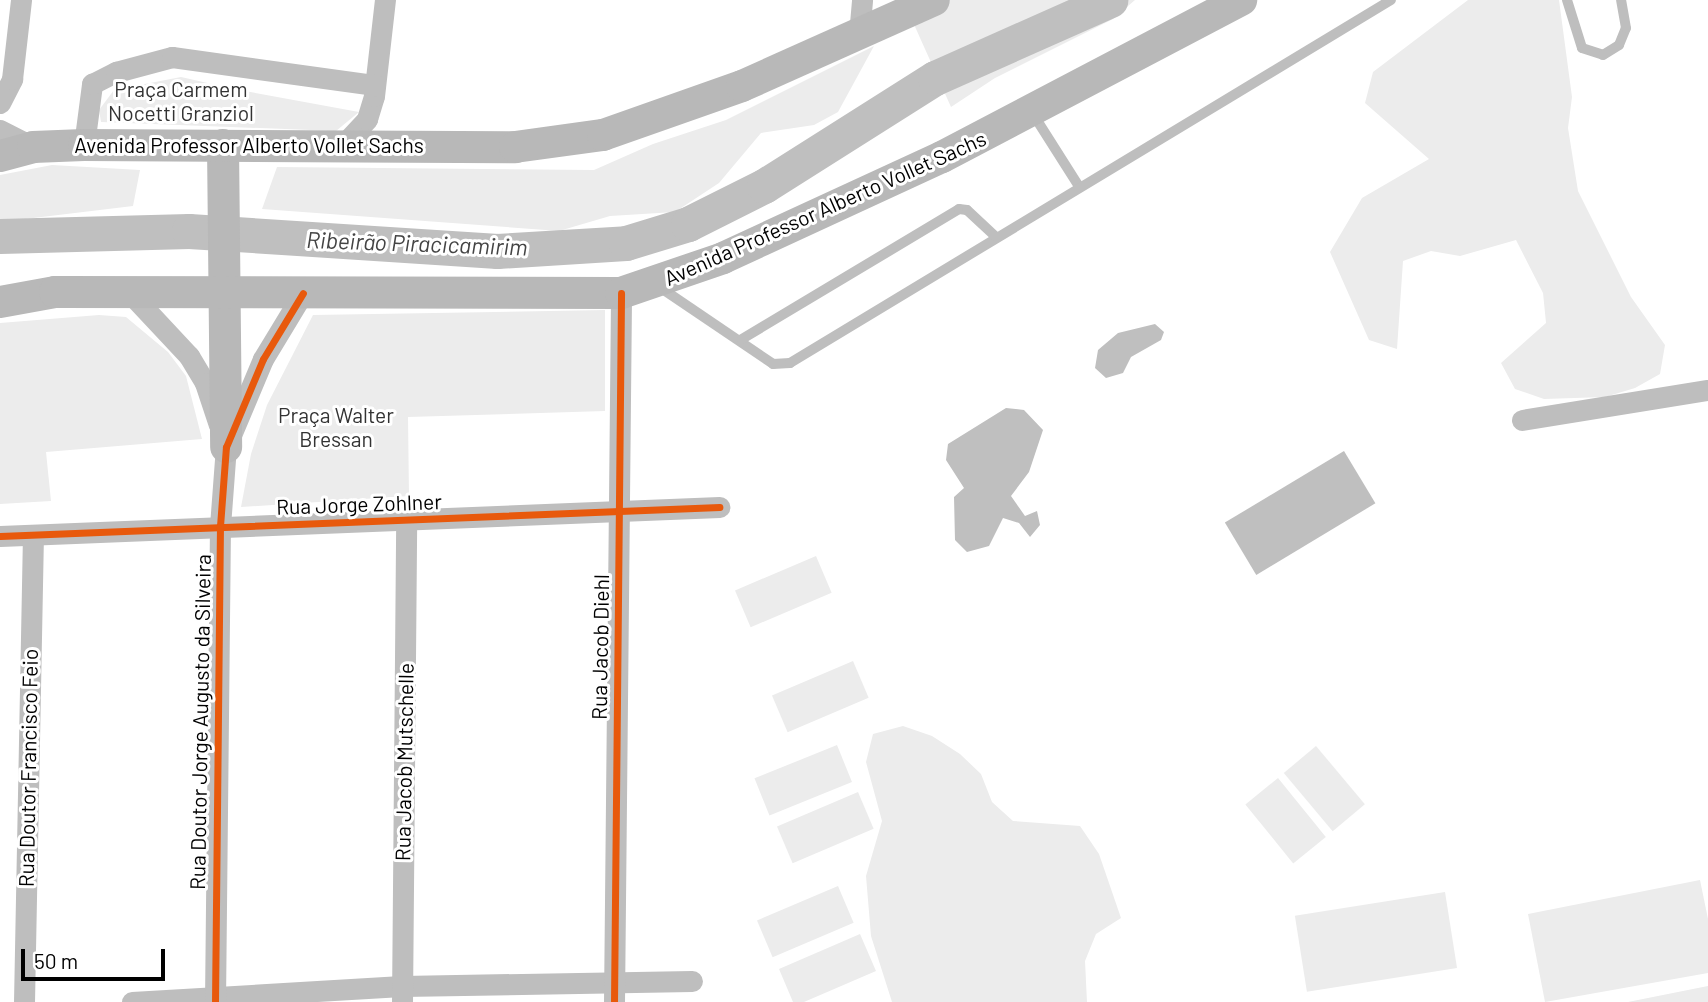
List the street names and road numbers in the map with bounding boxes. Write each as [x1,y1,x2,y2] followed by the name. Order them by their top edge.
[660,125,990,291] street label: Avenida Professor Alberto Vollet Sachs
[74,132,424,158] street label: Avenida Professor Alberto Vollet Sachs
[276,489,442,519] street label: Rua Jorge Zohlner
[184,554,216,890] street label: Rua Doutor Jorge Augusto da Silveira
[586,574,614,720] street label: Rua Jacob Diehl
[13,649,43,887] street label: Rua Doutor Francisco Feio
[390,663,418,861] street label: Rua Jacob Mutschelle

